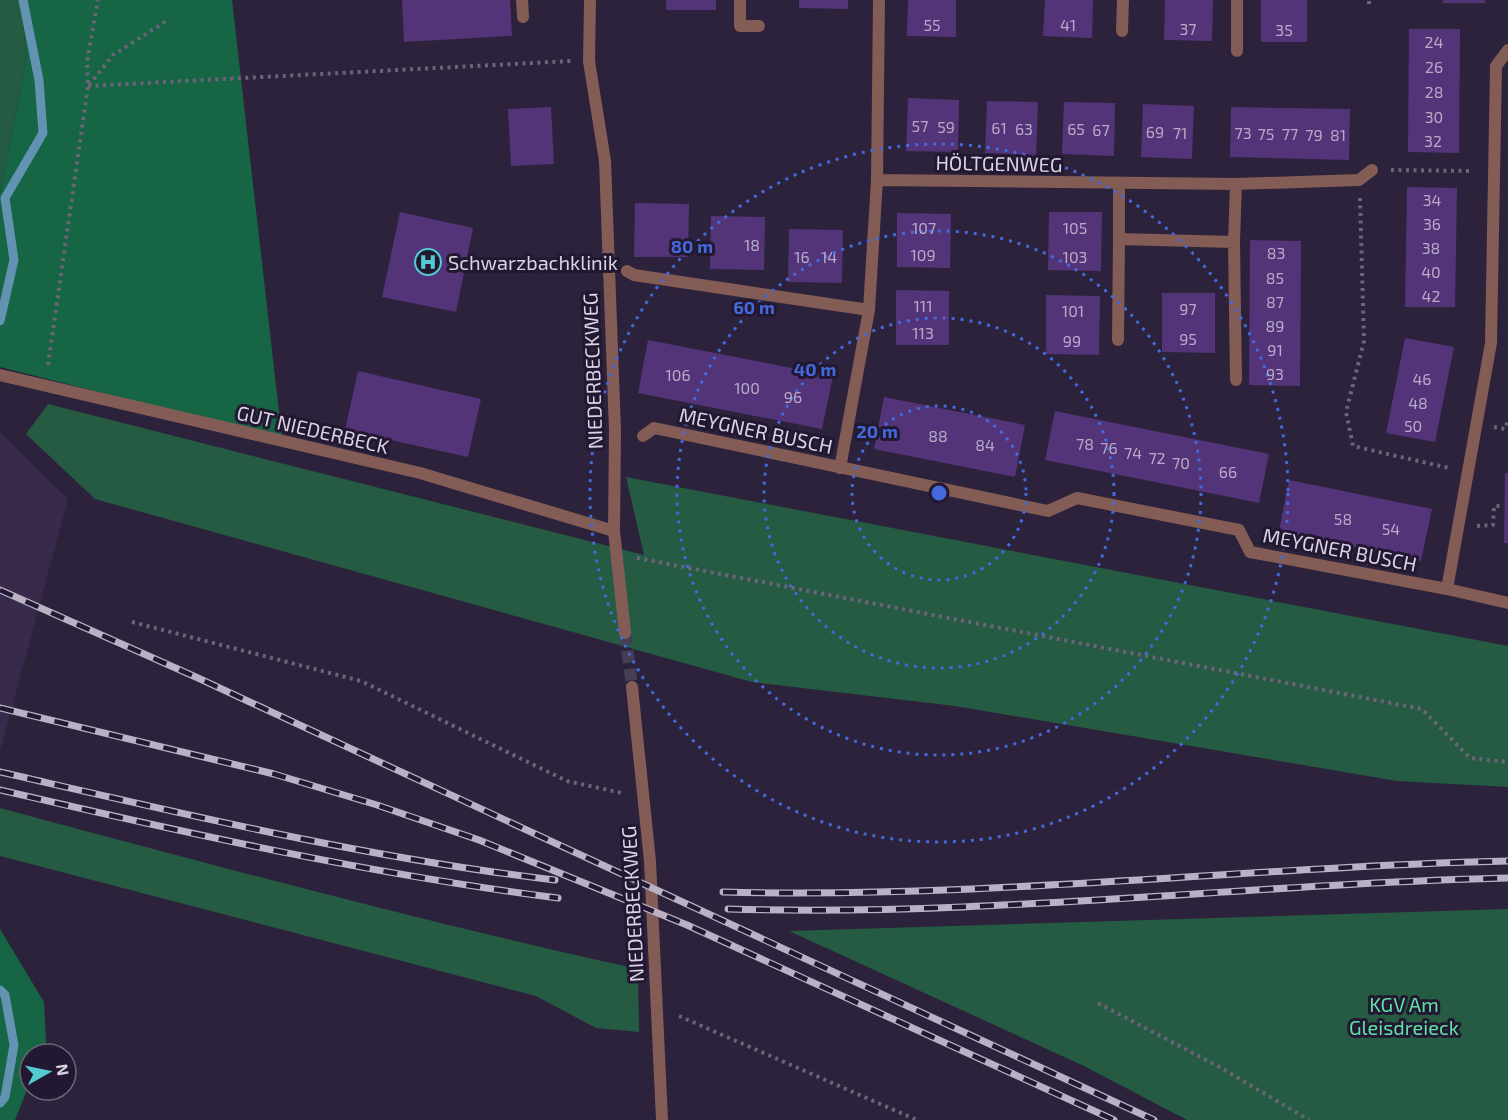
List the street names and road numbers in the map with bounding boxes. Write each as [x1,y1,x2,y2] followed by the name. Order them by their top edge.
[935,150,1063,176] street label: HÖLTGENWEG
[577,292,607,450] street label: NIEDERBECKWEG
[234,400,392,458] street label: GUT NIEDERBECK
[677,402,835,458] street label: MEYGNER BUSCH
[1261,522,1419,576] street label: MEYGNER BUSCH
[616,825,648,983] street label: NIEDERBECKWEG

